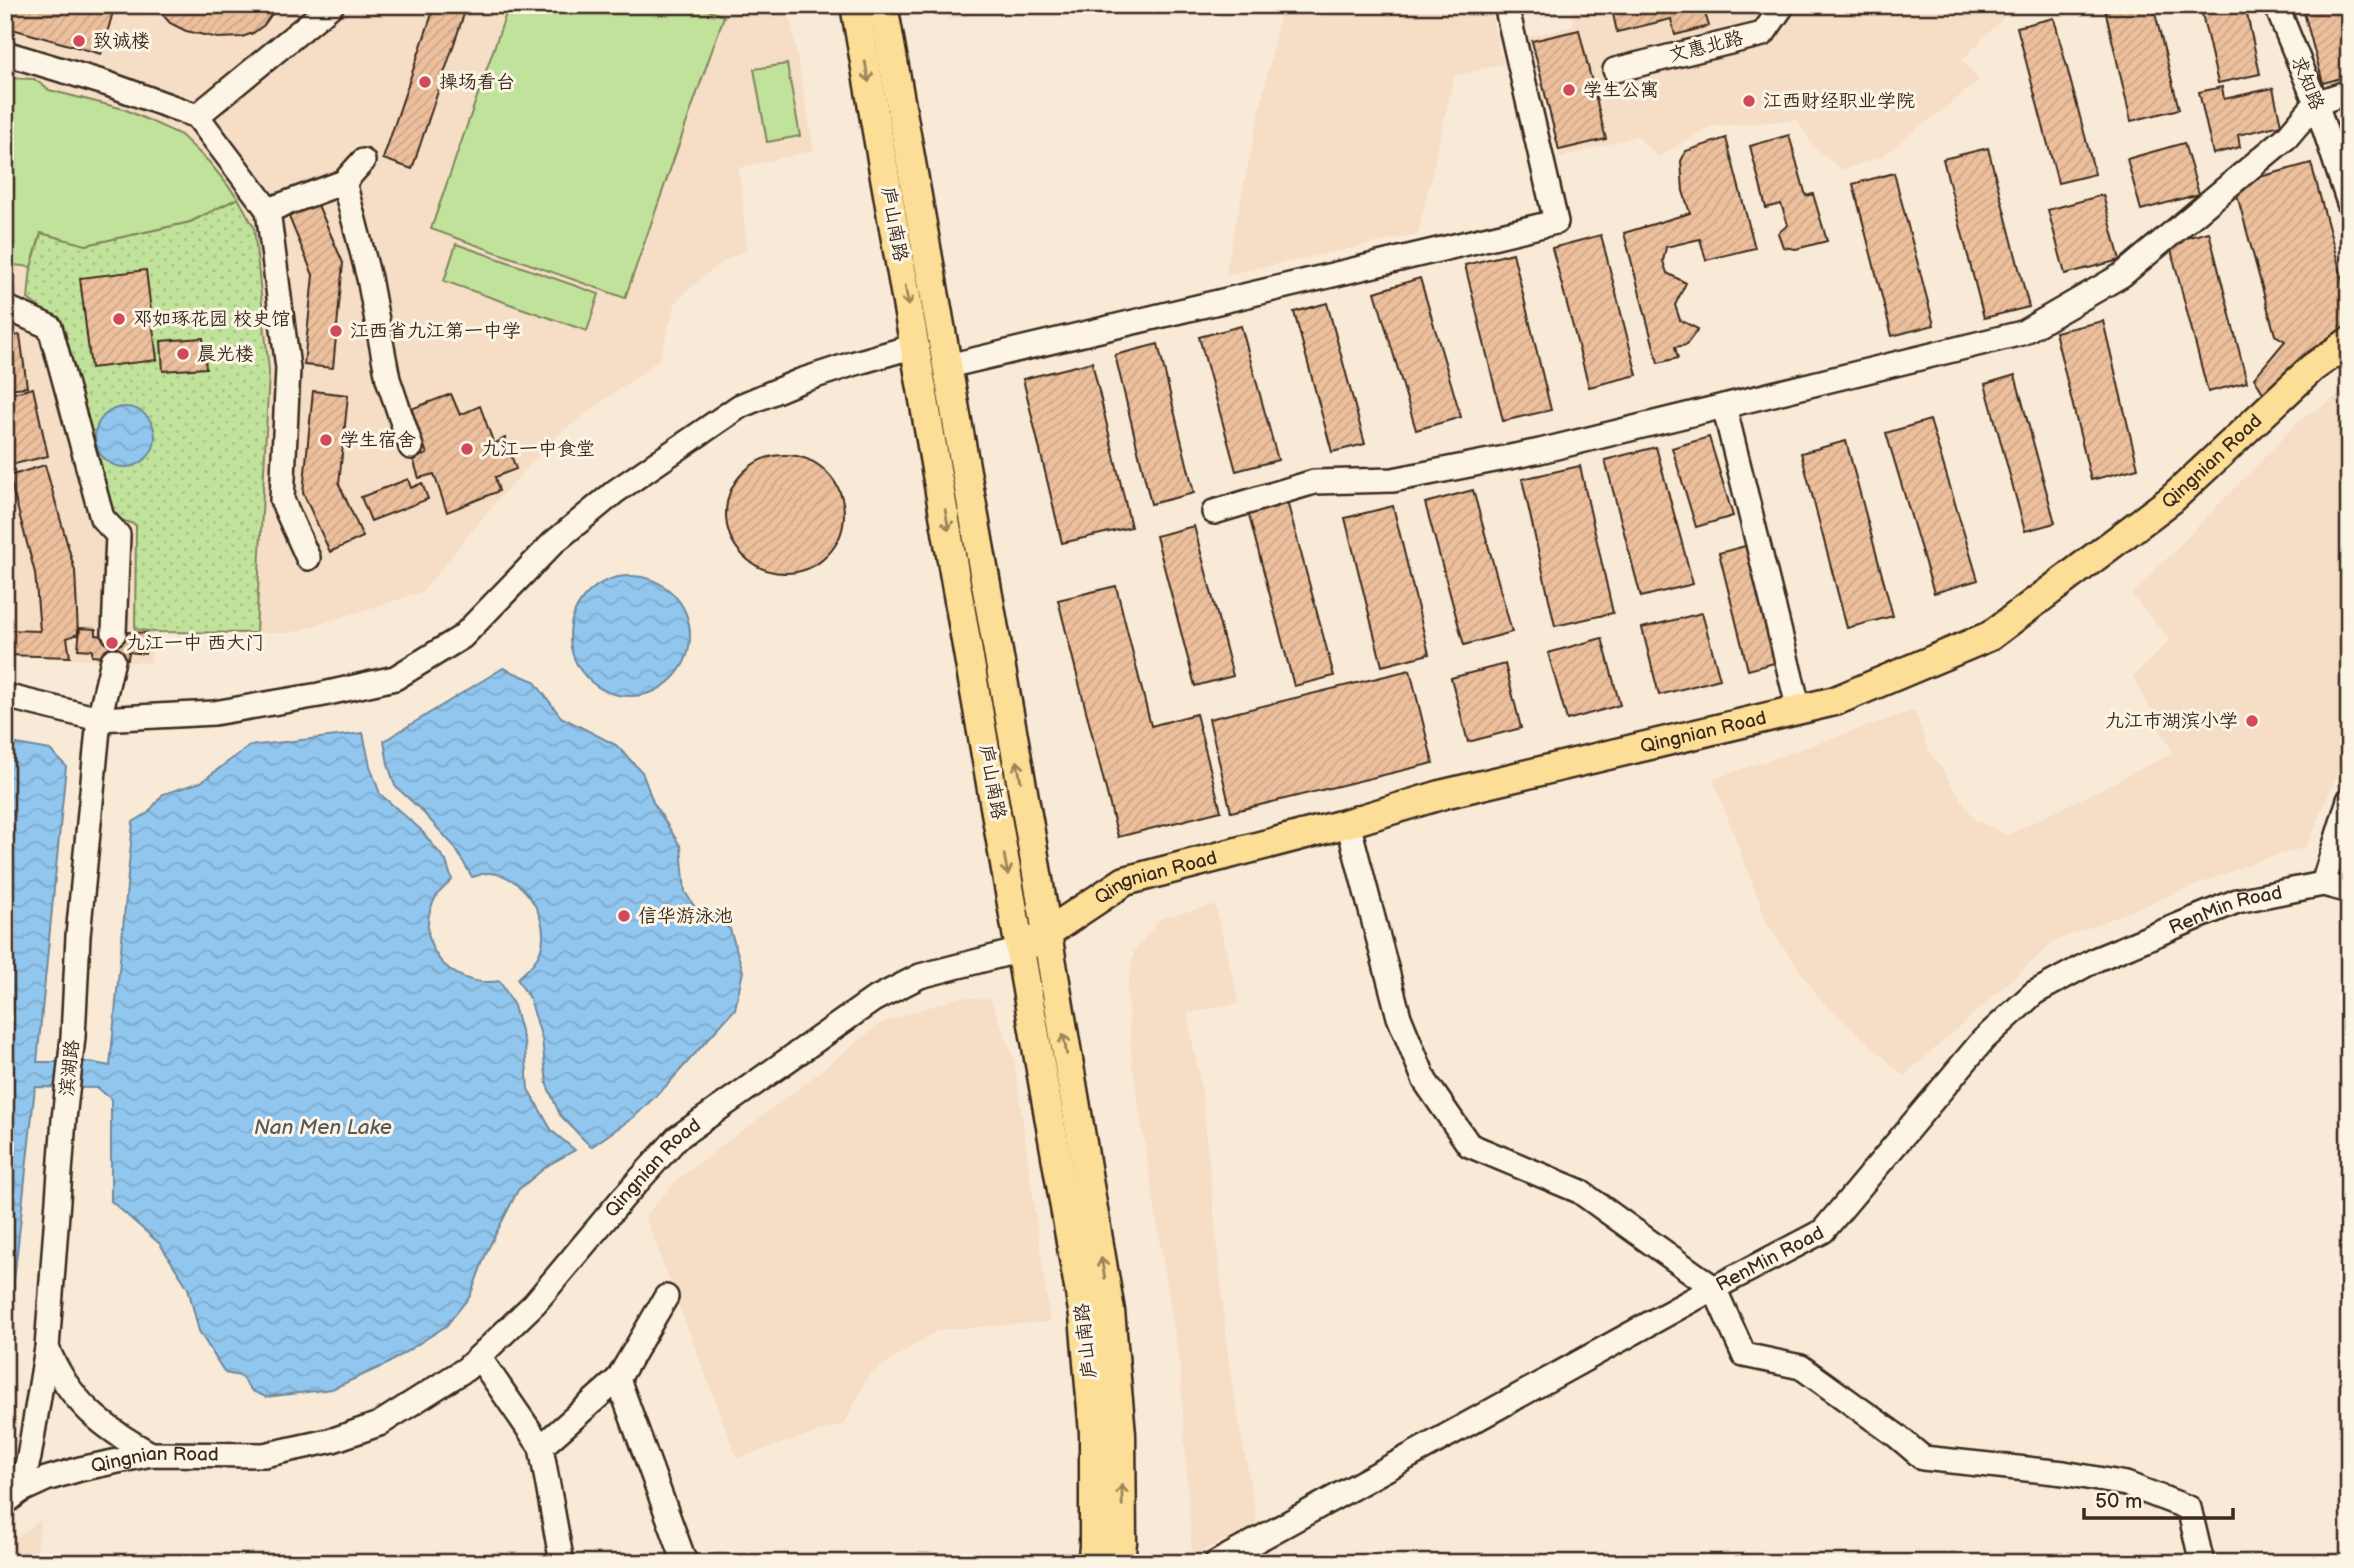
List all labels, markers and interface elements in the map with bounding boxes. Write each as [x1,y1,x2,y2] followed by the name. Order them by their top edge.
[1666,27,1746,67] street label: 文惠北路
[93,30,150,53] place label: 致诚楼
[71,33,87,49] marker: 致诚楼
[2286,52,2328,114] street label: 求知路
[861,60,875,83] one-way arrow
[439,71,515,94] place label: 操场看台
[417,74,433,90] marker: 操场看台
[1583,79,1659,102] place label: 学生公寓
[1561,82,1577,98] marker: 学生公寓
[1763,90,1915,113] place label: 江西财经职业学院
[1741,93,1757,109] marker: 江西财经职业学院
[876,185,912,263] street label: 庐山南路
[900,285,914,307] one-way arrow
[133,308,290,331] place label: 邓如琢花园 校史馆
[111,311,127,327] marker: 邓如琢花园 校史馆
[350,320,521,343] place label: 江西省九江第一中学
[328,323,344,339] marker: 江西省九江第一中学
[197,343,254,366] place label: 晨光楼
[175,346,191,362] marker: 晨光楼
[2157,409,2267,514] street label: Qingnian Road
[340,429,416,452] place label: 学生宿舍
[318,432,334,448] marker: 学生宿舍
[481,438,595,461] place label: 九江一中食堂
[459,441,475,457] marker: 九江一中食堂
[940,508,954,531] one-way arrow
[126,632,264,655] place label: 九江一中 西大门
[104,635,120,651] marker: 九江一中 西大门
[1638,706,1769,758] street label: Qingnian Road
[2105,710,2238,733] place label: 九江市湖滨小学
[2244,713,2260,729] marker: 九江市湖滨小学
[974,743,1010,821] street label: 庐山南路
[1012,760,1025,783] one-way arrow
[1090,846,1219,909] street label: Qingnian Road
[1000,853,1013,876] one-way arrow
[2165,881,2284,939] street label: RenMin Road
[638,905,733,928] place label: 信华游泳池
[616,908,632,924] marker: 信华游泳池
[1058,1033,1071,1056] one-way arrow
[56,1038,84,1098] street label: 滨湖路
[600,1113,705,1222] street label: Qingnian Road
[254,1115,392,1140] water label: Nan Men Lake
[1712,1221,1828,1296] street label: RenMin Road
[1096,1257,1109,1280] one-way arrow
[1071,1302,1101,1380] street label: 庐山南路
[89,1442,219,1478] street label: Qingnian Road
[2084,1477,2233,1521] scale bar
[1115,1483,1128,1506] one-way arrow
[2095,1489,2142,1514] text: 50 m

